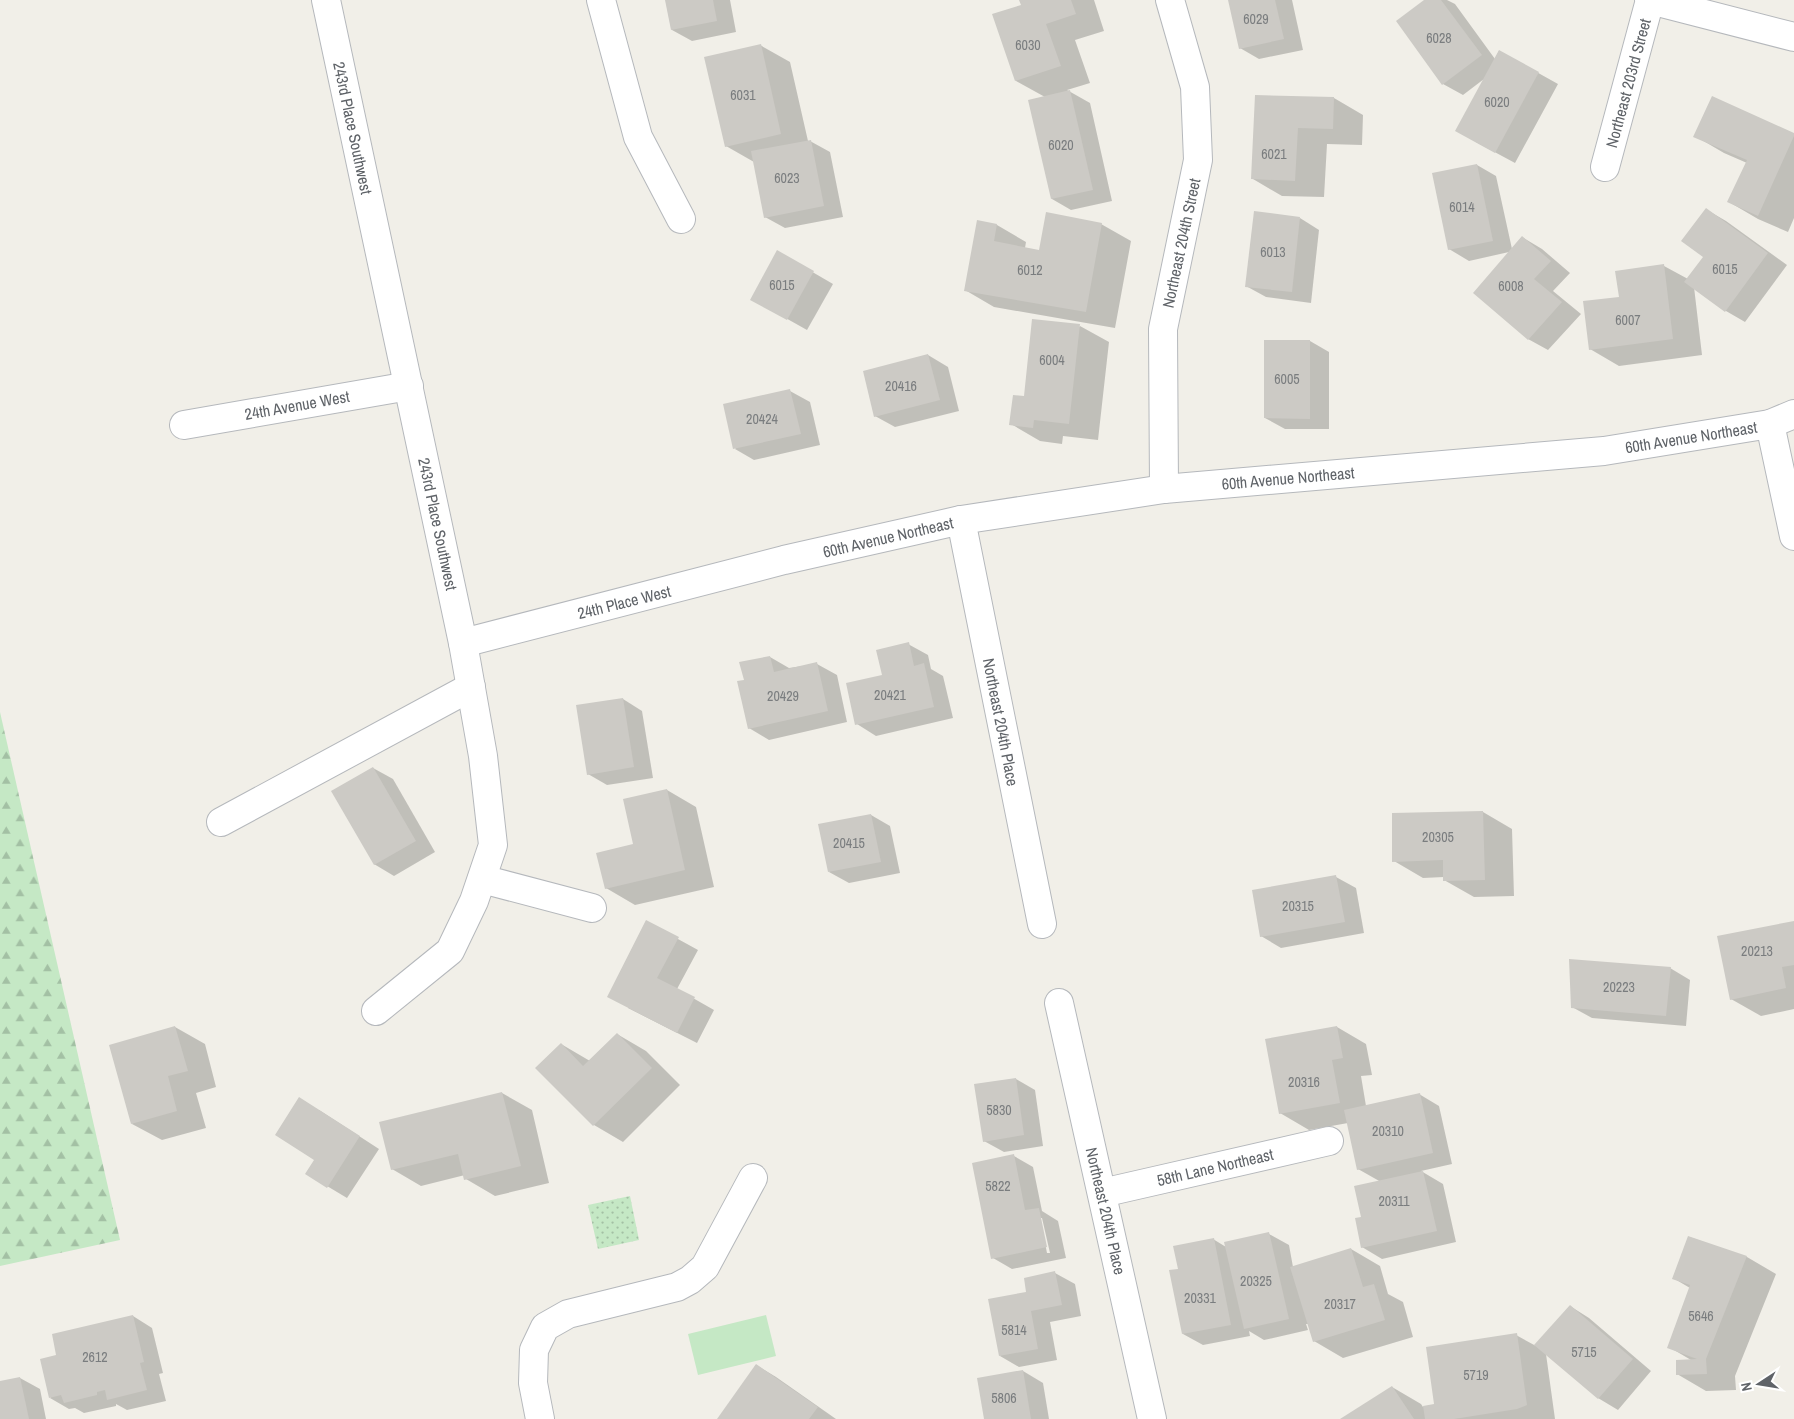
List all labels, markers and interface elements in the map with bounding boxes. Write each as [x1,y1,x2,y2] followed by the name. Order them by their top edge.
[1243,10,1269,28] house number: 6029
[1600,16,1656,150] street label: Northeast 203rd Street
[1426,29,1452,47] house number: 6028
[1015,36,1041,54] house number: 6030
[328,60,378,197] street label: 243rd Place Southwest
[730,86,756,104] house number: 6031
[1484,93,1510,111] house number: 6020
[1048,136,1074,154] house number: 6020
[1261,145,1287,163] house number: 6021
[774,169,800,187] house number: 6023
[1157,176,1206,310] street label: Northeast 204th Street
[1449,198,1475,216] house number: 6014
[1260,243,1286,261] house number: 6013
[1712,260,1738,278] house number: 6015
[1017,261,1043,279] house number: 6012
[769,276,795,294] house number: 6015
[1498,277,1524,295] house number: 6008
[1615,311,1641,329] house number: 6007
[1039,351,1065,369] house number: 6004
[1274,370,1300,388] house number: 6005
[885,377,917,395] house number: 20416
[243,385,351,425] street label: 24th Avenue West
[746,410,779,428] house number: 20424
[1623,416,1759,458] street label: 60th Avenue Northeast
[413,456,463,593] street label: 243rd Place Southwest
[1221,461,1356,495] street label: 60th Avenue Northeast
[821,511,956,563] street label: 60th Avenue Northeast
[575,580,673,624] street label: 24th Place West
[978,656,1024,788] street label: Northeast 204th Place
[874,686,907,704] house number: 20421
[767,687,799,705] house number: 20429
[1422,828,1454,846] house number: 20305
[833,834,865,852] house number: 20415
[1282,897,1314,915] house number: 20315
[1741,942,1773,960] house number: 20213
[1603,978,1635,996] house number: 20223
[1288,1073,1320,1091] house number: 20316
[986,1101,1012,1119] house number: 5830
[1372,1122,1404,1140] house number: 20310
[1155,1143,1276,1191] street label: 58th Lane Northeast
[1081,1145,1131,1277] street label: Northeast 204th Place
[985,1177,1011,1195] house number: 5822
[1378,1192,1410,1210] house number: 20311
[1240,1272,1272,1290] house number: 20325
[1184,1289,1217,1307] house number: 20331
[1324,1295,1356,1313] house number: 20317
[1688,1307,1714,1325] house number: 5646
[1001,1321,1027,1339] house number: 5814
[1571,1343,1597,1361] house number: 5715
[82,1348,108,1366] house number: 2612
[1734,1359,1784,1409] north arrow
[1463,1366,1489,1384] house number: 5719
[1737,1381,1756,1393] text: N
[991,1389,1017,1407] house number: 5806

